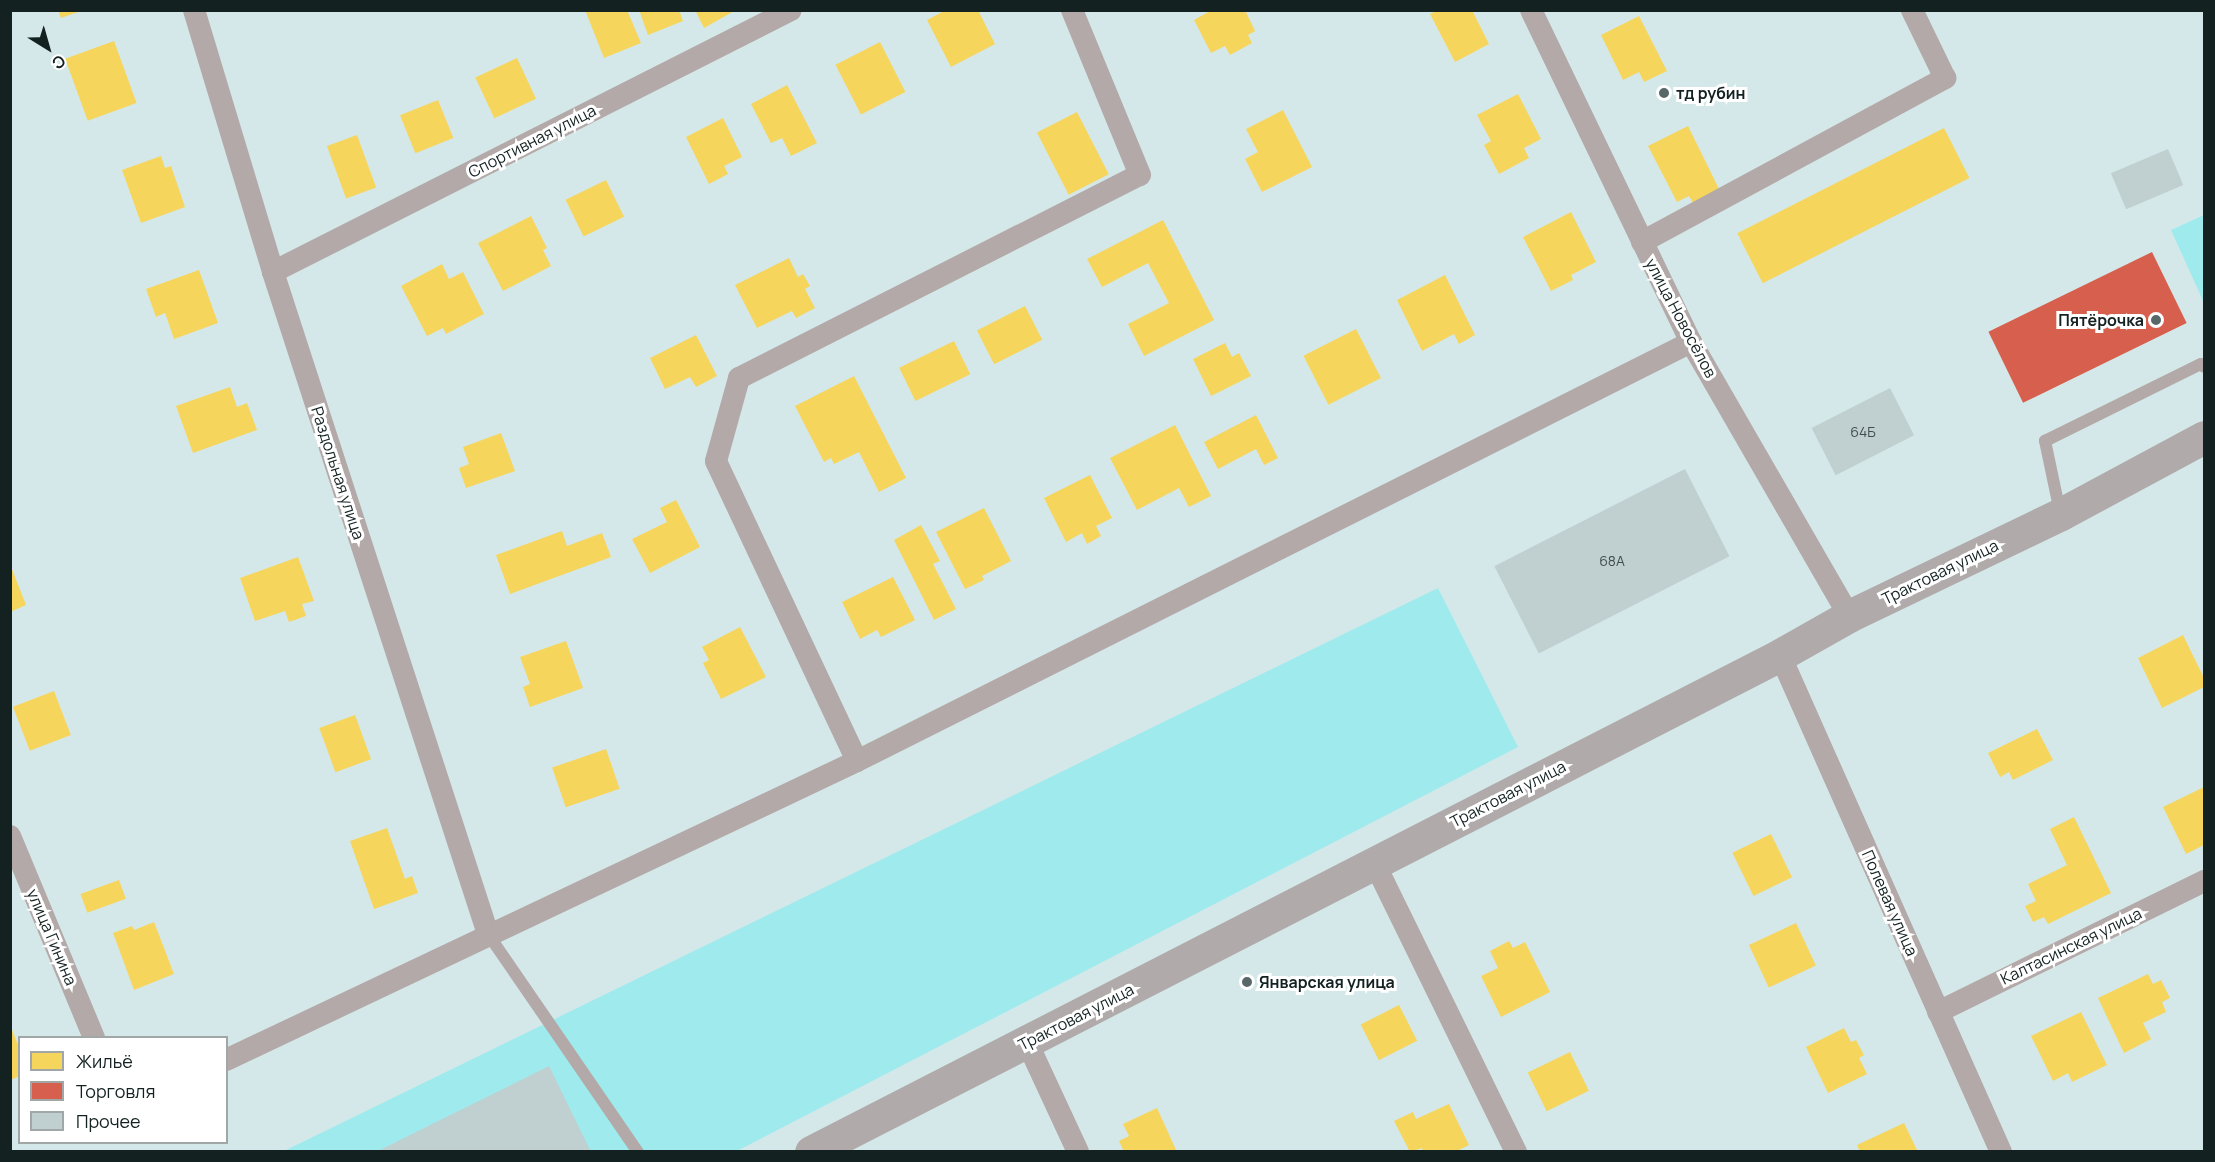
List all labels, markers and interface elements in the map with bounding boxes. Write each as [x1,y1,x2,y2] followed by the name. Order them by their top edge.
[18,18,78,78] north arrow
[47,50,70,75] text: С
[1676,83,1745,103] place label: тд рубин
[1657,86,1671,100] marker: тд рубин
[465,100,599,182] street label: Спортивная улица
[1641,255,1721,381] street label: улица Новосёлов
[2058,310,2144,330] place label: Пятёрочка
[2149,313,2163,327] marker: Пятёрочка
[307,404,369,542] street label: Раздольная улица
[1850,424,1876,440] house number: 64Б
[1879,536,2001,608] street label: Трактовая улица
[1599,553,1625,569] house number: 68А
[1447,757,1569,831] street label: Трактовая улица
[1858,847,1922,959] street label: Полевая улица
[23,886,81,988] street label: улица Гинина
[1997,903,2145,989] street label: Калтасинская улица
[1259,972,1395,992] place label: Январская улица
[1240,975,1254,989] marker: Январская улица
[1015,980,1137,1054] street label: Трактовая улица
[18,1036,228,1144] legend
[76,1049,133,1073] text: Жильё
[76,1079,155,1103] text: Торговля
[76,1109,141,1133] text: Прочее

